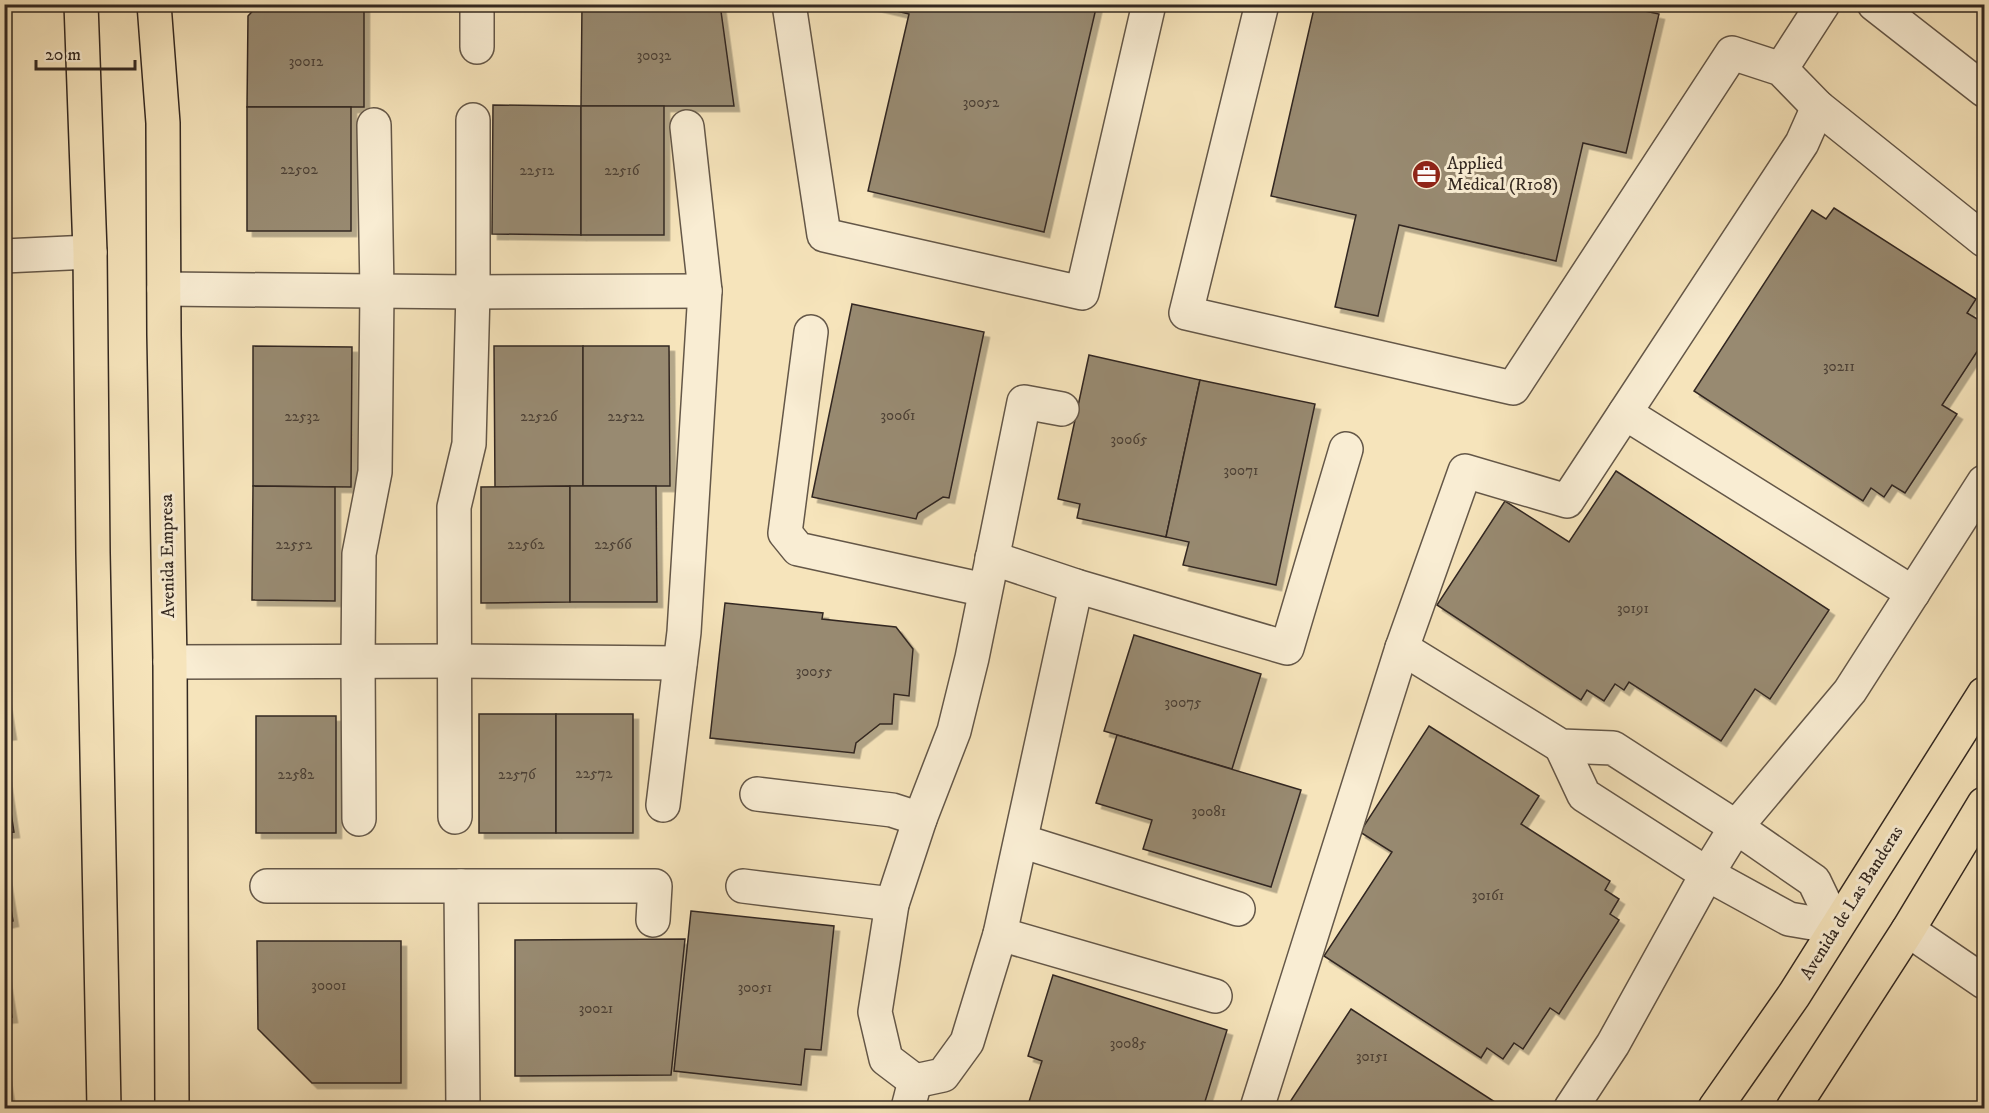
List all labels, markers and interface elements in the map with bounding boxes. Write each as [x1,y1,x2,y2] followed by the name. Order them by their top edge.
[36,33,135,71] scale bar
[45,44,81,66] text: 20 m
[637,46,672,65] house number: 30032
[289,52,324,71] house number: 30012
[963,93,1000,112] house number: 30052
[1447,153,1558,196] place label: Applied Medical (R108)
[1410,158,1442,190] office icon: Applied Medical (R108)
[280,160,318,179] house number: 22502
[520,161,555,180] house number: 22512
[604,161,641,180] house number: 22516
[1823,357,1855,376] house number: 30211
[881,406,915,425] house number: 30061
[284,407,320,426] house number: 22532
[520,407,559,426] house number: 22526
[608,407,645,426] house number: 22522
[1110,430,1148,449] house number: 30065
[1223,461,1259,480] house number: 30071
[156,493,180,618] street label: Avenida Empresa
[276,535,313,554] house number: 22552
[507,535,545,554] house number: 22562
[594,535,633,554] house number: 22566
[1617,599,1649,618] house number: 30191
[796,662,833,681] house number: 30055
[1164,693,1202,712] house number: 30075
[575,764,613,783] house number: 22572
[278,765,315,784] house number: 22582
[498,765,537,784] house number: 22576
[1192,802,1226,821] house number: 30081
[1796,822,1908,984] street label: Avenida de Las Banderas
[1472,886,1504,905] house number: 30161
[311,976,347,995] house number: 30001
[738,978,772,997] house number: 30051
[579,999,613,1018] house number: 30021
[1110,1034,1147,1053] house number: 30085
[1356,1047,1388,1066] house number: 30151

